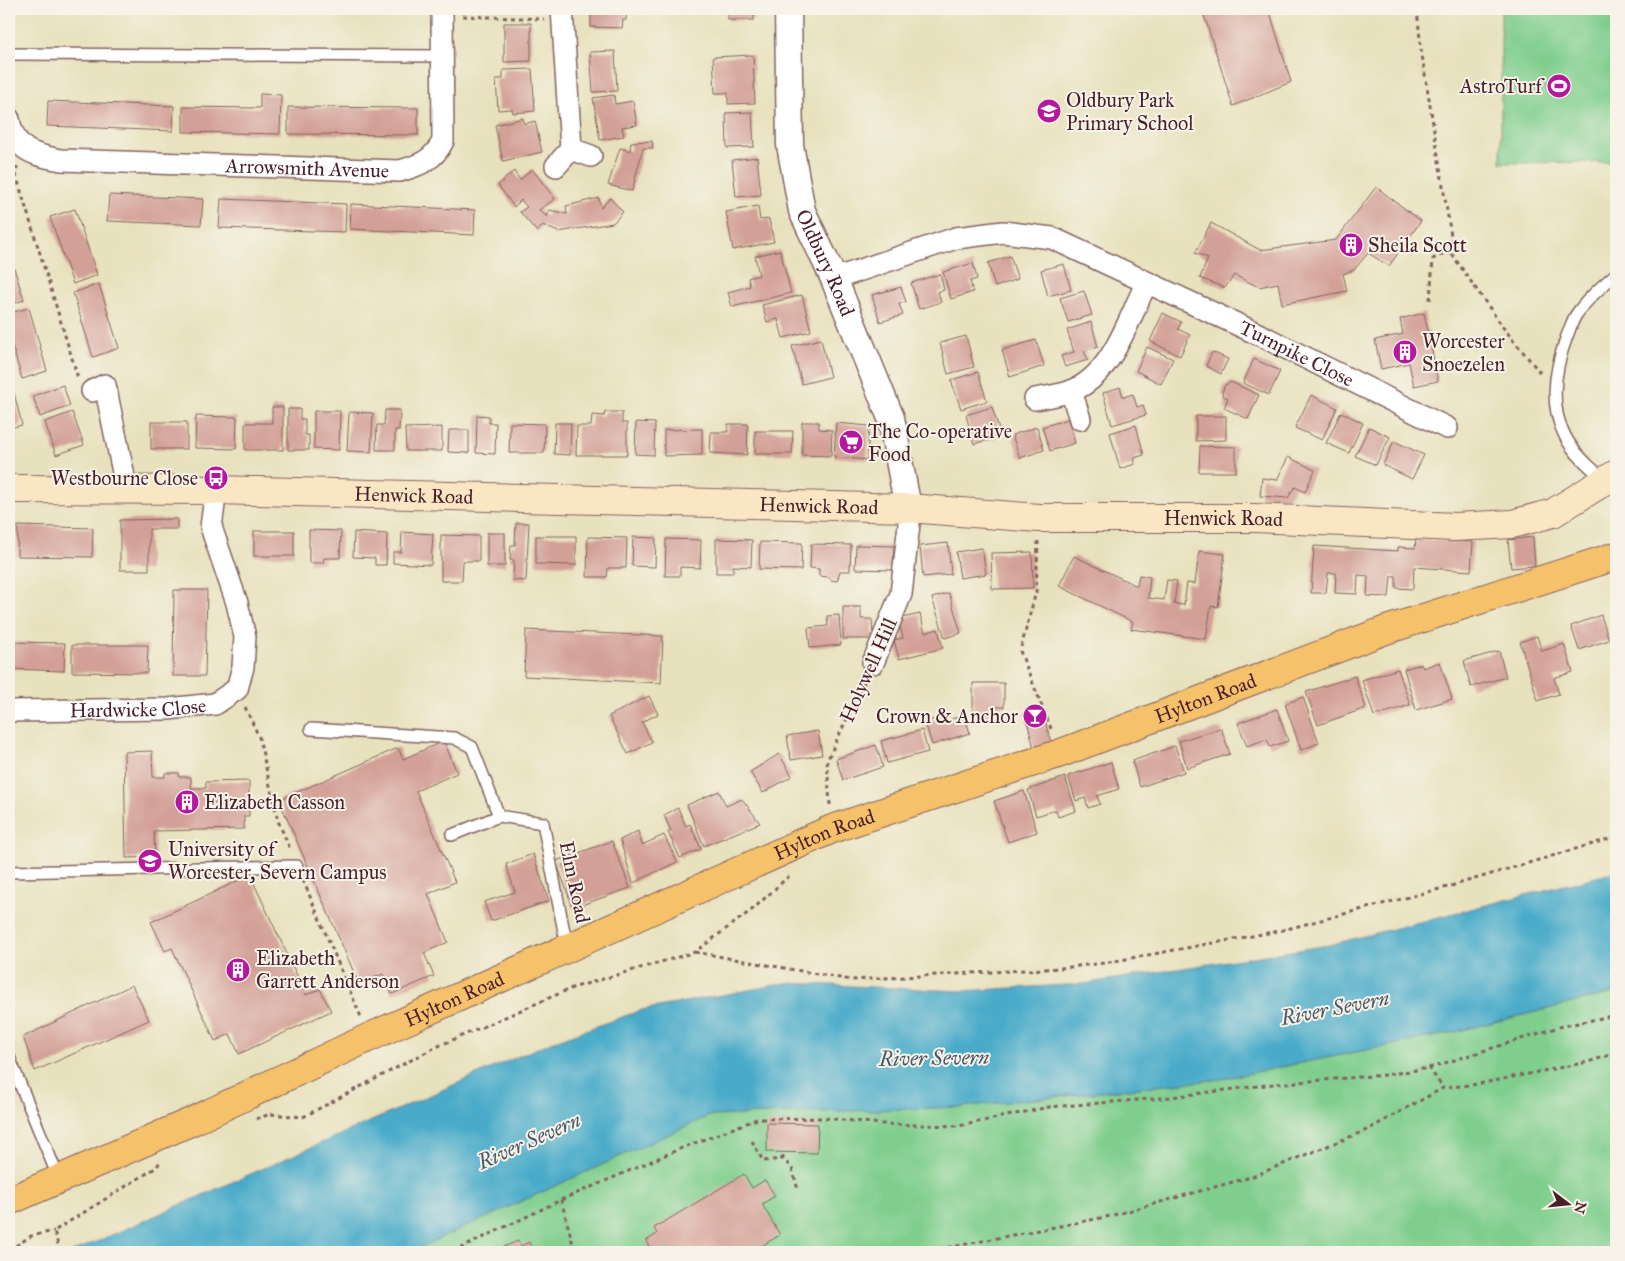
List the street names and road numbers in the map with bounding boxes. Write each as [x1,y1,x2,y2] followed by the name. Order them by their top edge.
[224,153,390,183] street label: Arrowsmith Avenue
[791,205,860,320] street label: Oldbury Road
[1236,315,1358,392] street label: Turnpike Close
[354,482,474,509] street label: Henwick Road
[759,492,879,519] street label: Henwick Road
[1164,506,1284,531] street label: Henwick Road
[834,614,902,726] street label: Holywell Hill
[1151,668,1260,728] street label: Hylton Road
[69,693,207,722] street label: Hardwicke Close
[770,804,878,866] street label: Hylton Road
[555,839,595,925] street label: Elm Road
[401,966,508,1032] street label: Hylton Road

